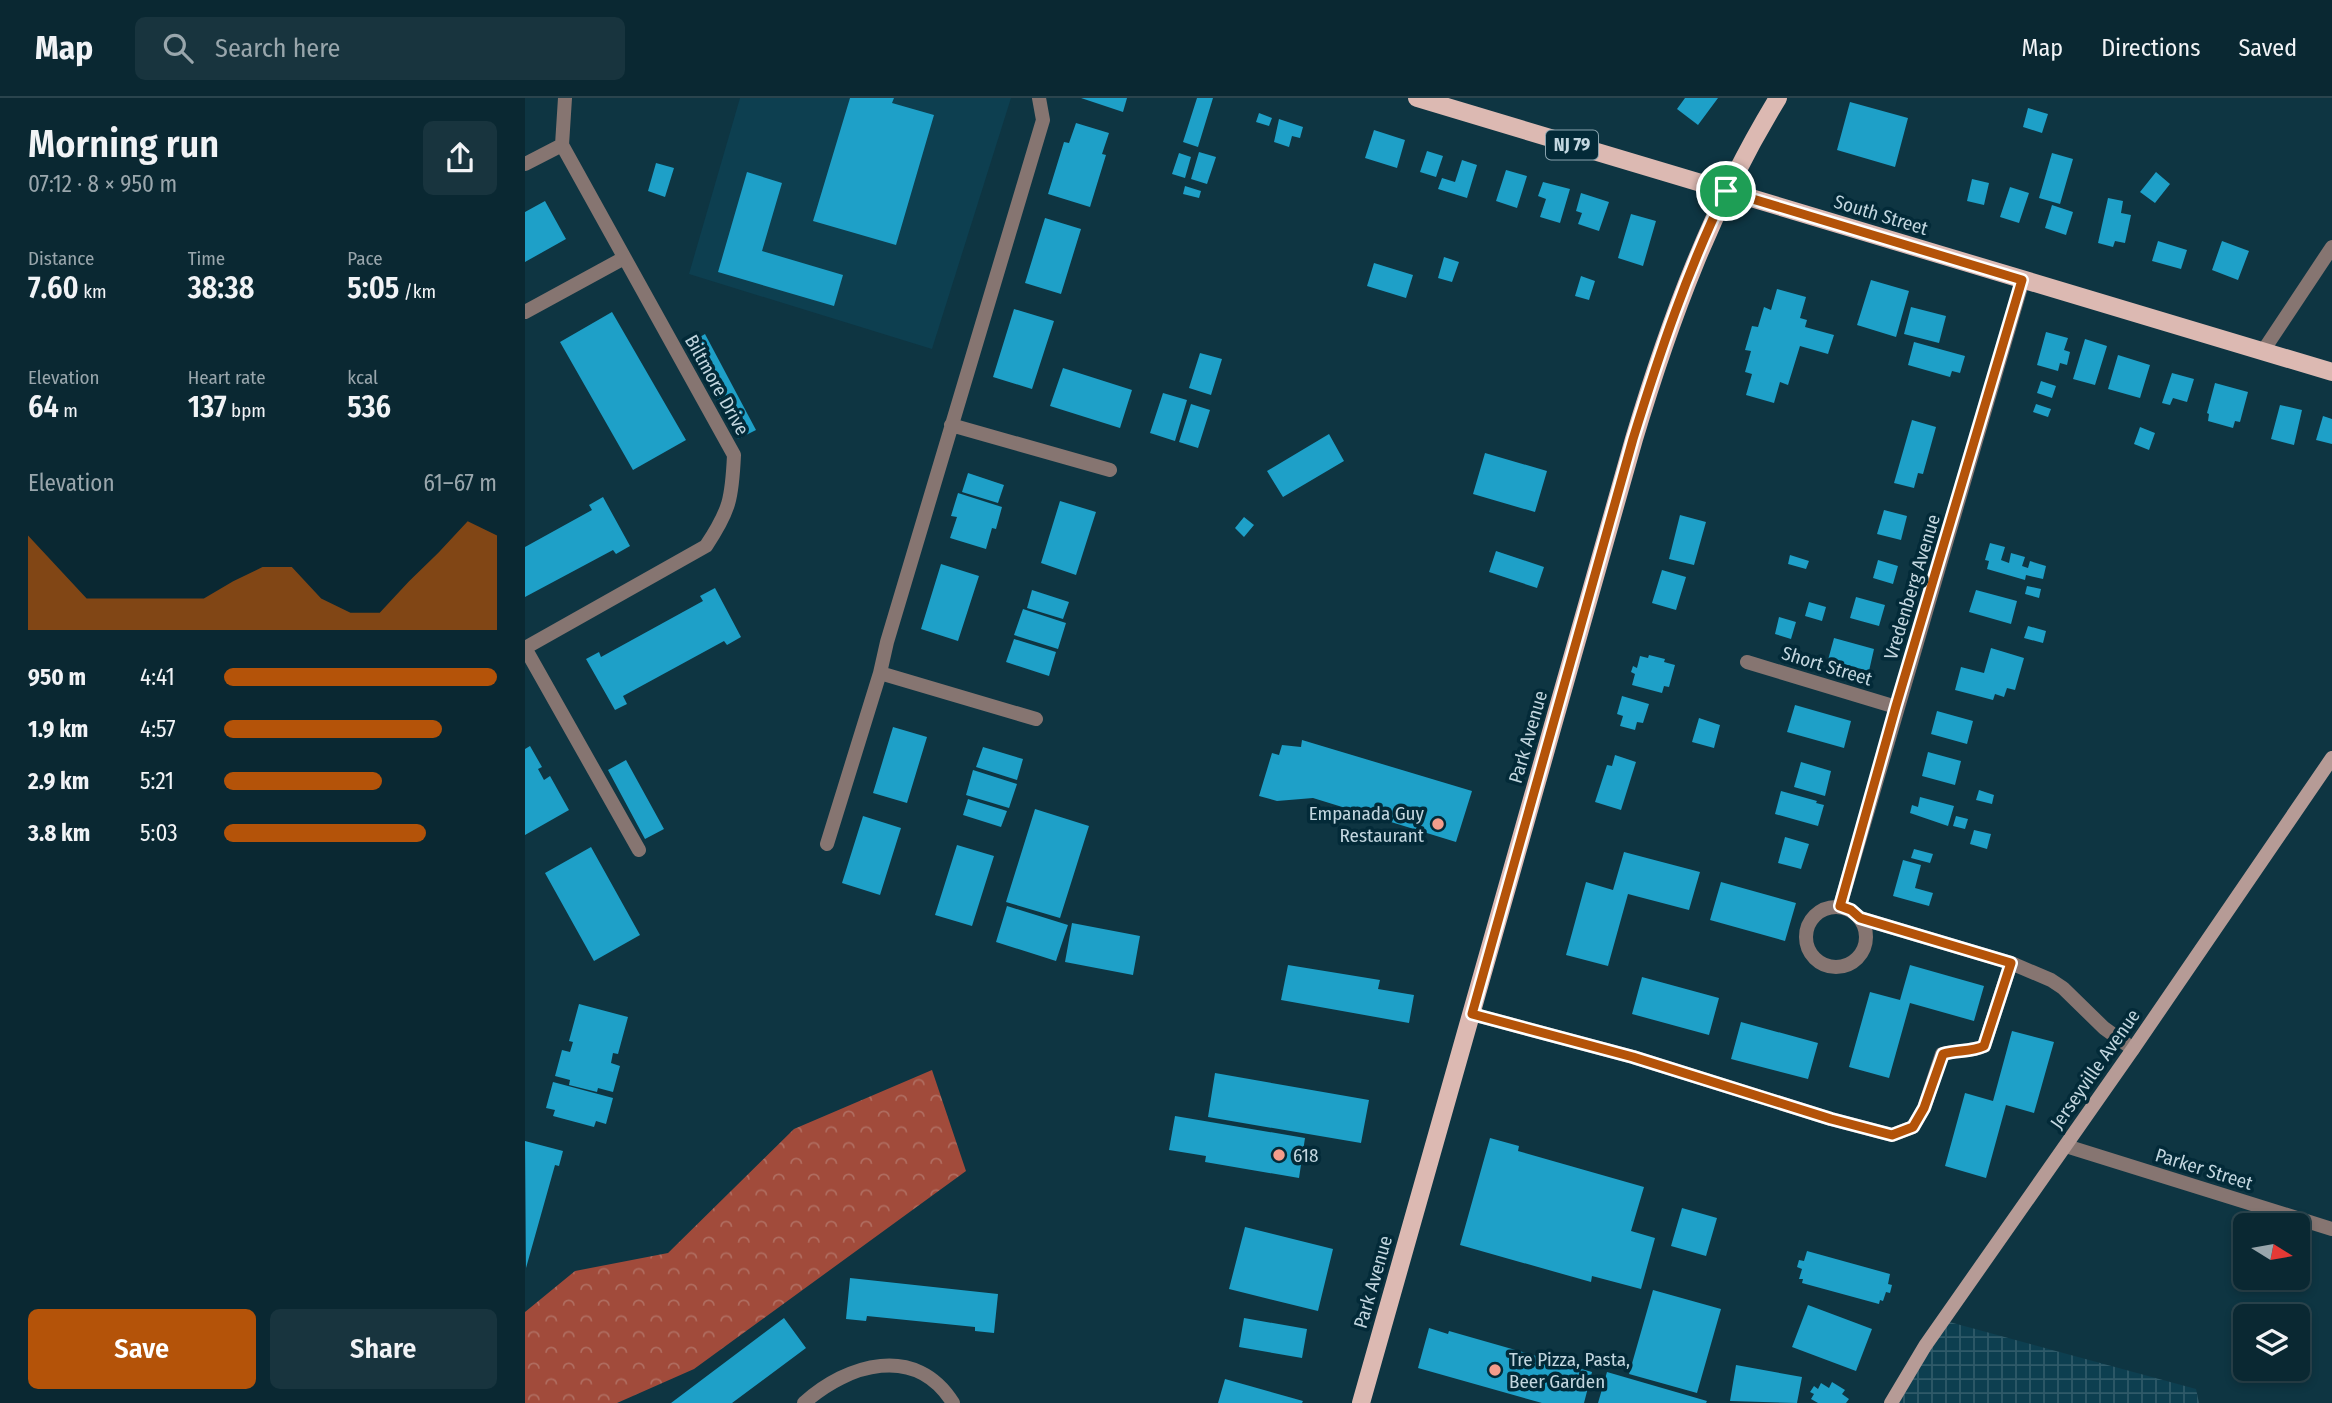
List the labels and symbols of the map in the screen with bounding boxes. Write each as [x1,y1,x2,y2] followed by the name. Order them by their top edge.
[1546,130,1598,160] road number: NJ 79
[1696,161,1756,221] pin
[1831,190,1931,240] street label: South Street
[680,331,754,439] street label: Biltmore Drive
[1879,511,1945,663] street label: Vredenberg Avenue
[1779,641,1876,691] street label: Short Street
[1504,688,1552,786] street label: Park Avenue
[1309,802,1425,847] place label: Empanada Guy Restaurant
[1430,816,1446,832] marker: Empanada Guy Restaurant
[2045,1005,2145,1133] street label: Jerseyville Avenue
[2152,1143,2256,1195] street label: Parker Street
[1293,1144,1318,1167] place label: 618
[1271,1147,1287,1163] marker: 618
[2233,1213,2310,1290] north arrow
[1349,1233,1397,1331] street label: Park Avenue
[1509,1348,1630,1393] place label: Tre Pizza, Pasta, Beer Garden
[1487,1362,1503,1378] marker: Tre Pizza, Pasta, Beer Garden

